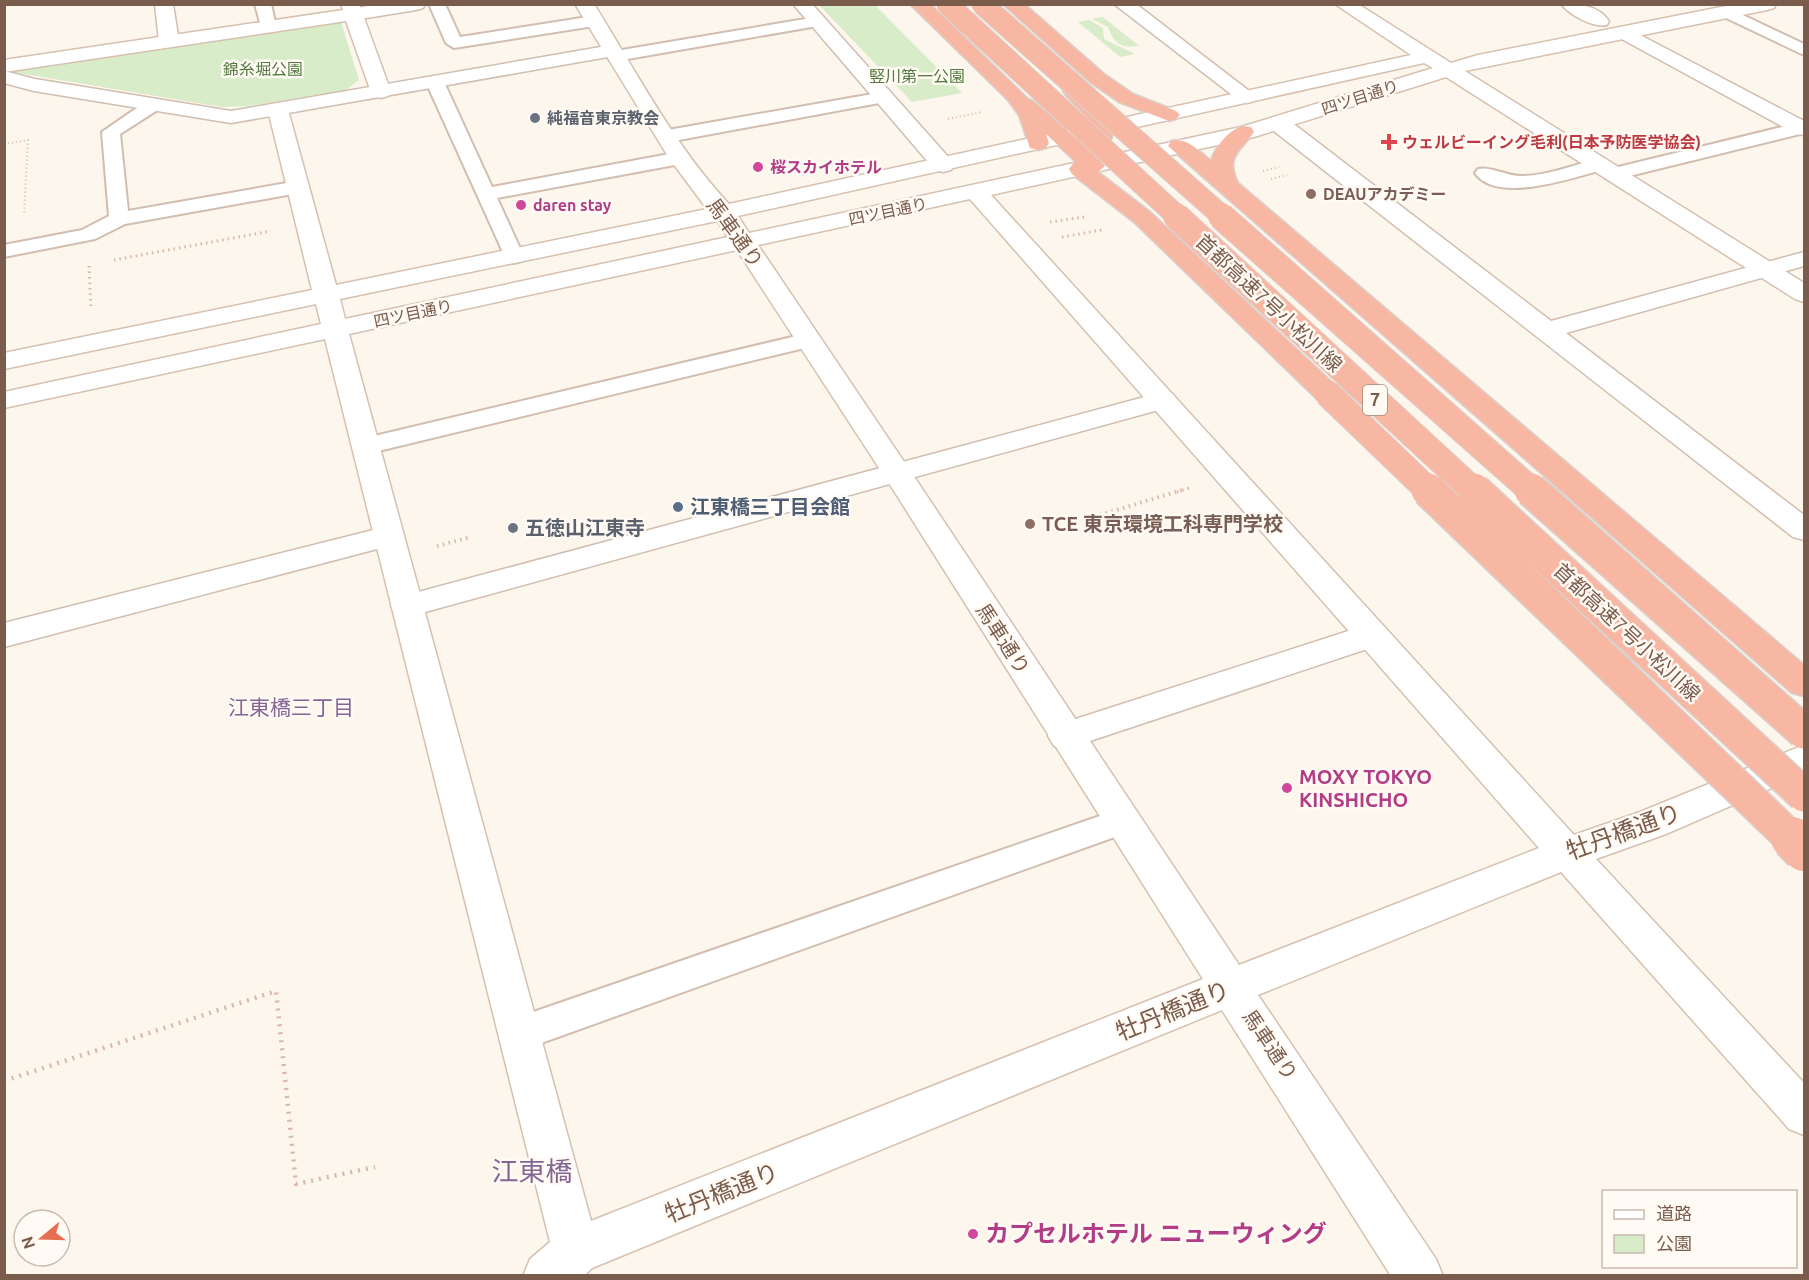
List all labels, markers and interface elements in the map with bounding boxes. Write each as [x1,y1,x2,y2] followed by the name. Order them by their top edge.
[223,60,303,78] park label: 錦糸堀公園
[869,67,965,85] park label: 竪川第一公園
[1319,76,1401,118] street label: 四ツ目通り
[547,109,659,127] place label: 純福音東京教会
[528,111,542,125] marker: 純福音東京教会
[1380,133,1398,151] marker: ウェルビーイング毛利(日本予防医学協会)
[1402,133,1701,152] place label: ウェルビーイング毛利(日本予防医学協会)
[770,158,882,176] place label: 桜スカイホテル
[751,160,765,174] marker: 桜スカイホテル
[1323,185,1446,203] place label: DEAUアカデミー
[1304,187,1318,201] marker: DEAUアカデミー
[703,194,768,272] street label: 馬車通り
[847,194,929,228] street label: 四ツ目通り
[533,196,612,214] place label: daren stay
[514,198,528,212] marker: daren stay
[1192,229,1347,376] street label: 首都高速7号小松川線
[372,296,454,330] street label: 四ツ目通り
[1363,385,1387,415] road number: 7
[690,495,850,518] place label: 江東橋三丁目会館
[671,500,685,514] marker: 江東橋三丁目会館
[1042,512,1283,535] place label: TCE 東京環境工科専門学校
[525,516,645,539] place label: 五徳山江東寺
[1023,517,1037,531] marker: TCE 東京環境工科専門学校
[506,521,520,535] marker: 五徳山江東寺
[1550,558,1705,705] street label: 首都高速7号小松川線
[972,599,1035,679] street label: 馬車通り
[228,695,354,719] district label: 江東橋三丁目
[1299,765,1432,811] place label: MOXY TOKYO KINSHICHO
[1280,781,1294,795] marker: MOXY TOKYO KINSHICHO
[1563,798,1685,865] street label: 牡丹橋通り
[1112,976,1234,1046] street label: 牡丹橋通り
[1239,1005,1302,1084] street label: 馬車通り
[492,1156,573,1186] district label: 江東橋
[661,1158,783,1228] street label: 牡丹橋通り
[1602,1190,1797,1268] legend
[1656,1203,1692,1223] text: 道路
[12,1208,72,1268] north arrow
[985,1220,1327,1247] place label: カプセルホテル ニューウィング
[966,1227,980,1241] marker: カプセルホテル ニューウィング
[1656,1233,1692,1253] text: 公園
[17,1234,38,1251] text: N

